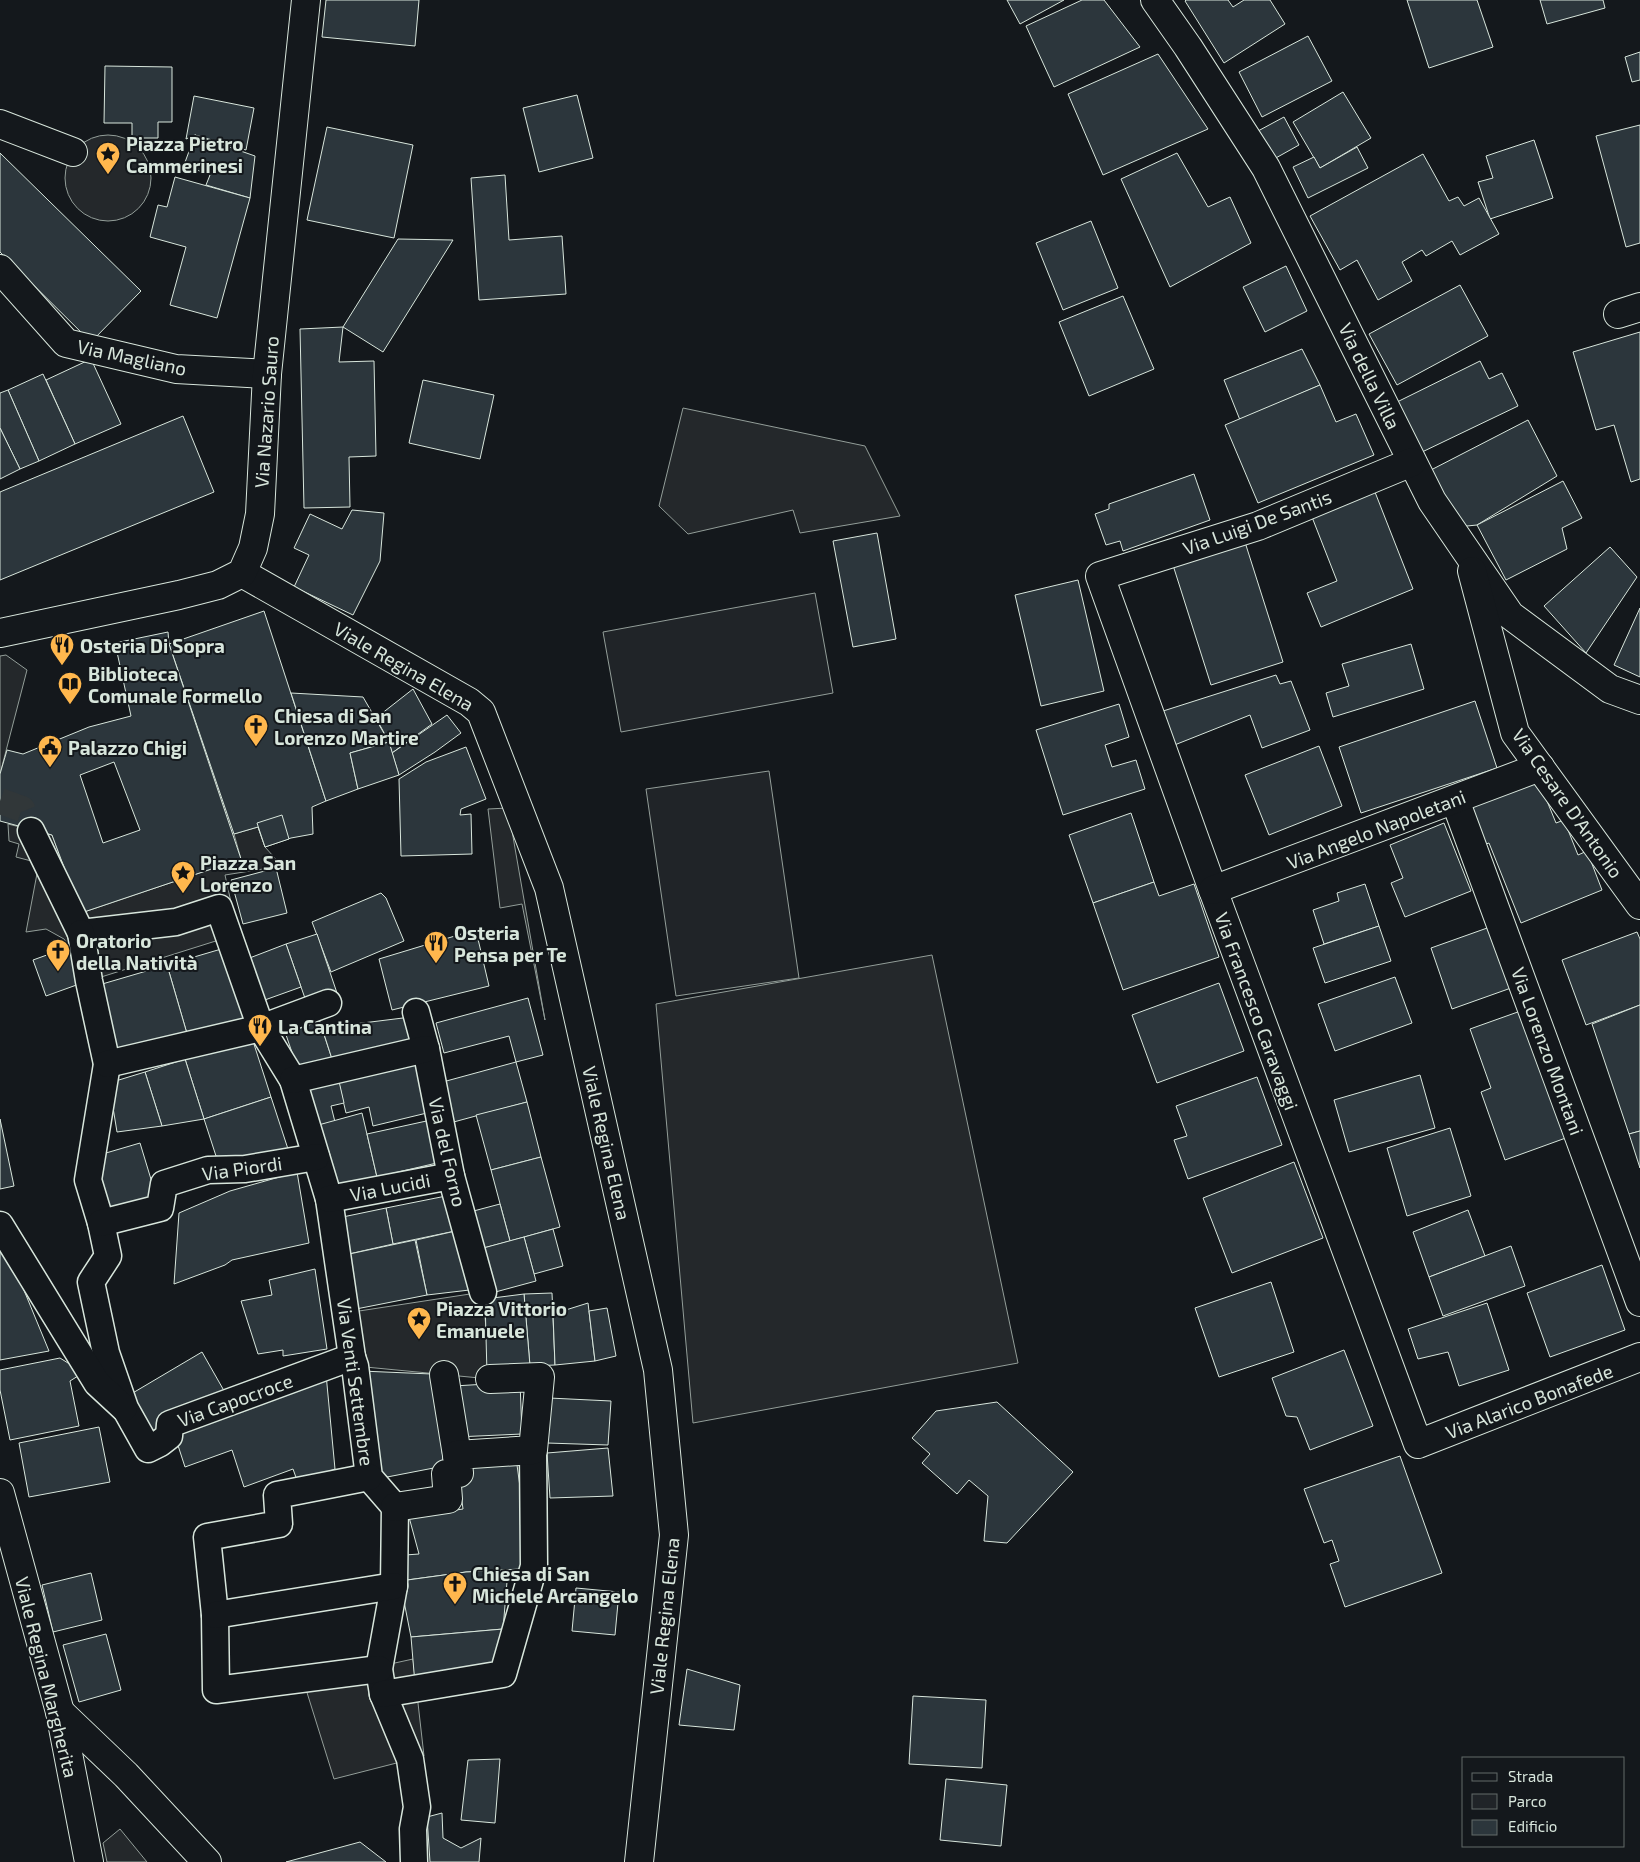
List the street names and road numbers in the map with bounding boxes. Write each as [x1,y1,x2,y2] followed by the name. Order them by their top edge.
[1334,319,1406,433] street label: Via della Villa
[75,334,189,380] street label: Via Magliano
[249,335,283,489] street label: Via Nazario Sauro
[1179,484,1335,560] street label: Via Luigi De Santis
[330,617,478,715] street label: Viale Regina Elena
[1508,724,1628,882] street label: Via Cesare D'Antonio
[1283,784,1469,874] street label: Via Angelo Napoletani
[1210,909,1304,1113] street label: Via Francesco Caravaggi
[1507,964,1589,1138] street label: Via Lorenzo Montani
[578,1064,636,1222] street label: Viale Regina Elena
[424,1095,472,1209] street label: Via del Forno
[200,1151,284,1185] street label: Via Piordi
[348,1168,432,1206] street label: Via Lucidi
[333,1297,379,1467] street label: Via Venti Settembre
[1442,1358,1616,1444] street label: Via Alarico Bonafede
[174,1369,296,1431] street label: Via Capocroce
[644,1536,684,1696] street label: Viale Regina Elena
[11,1574,83,1780] street label: Viale Regina Margherita

